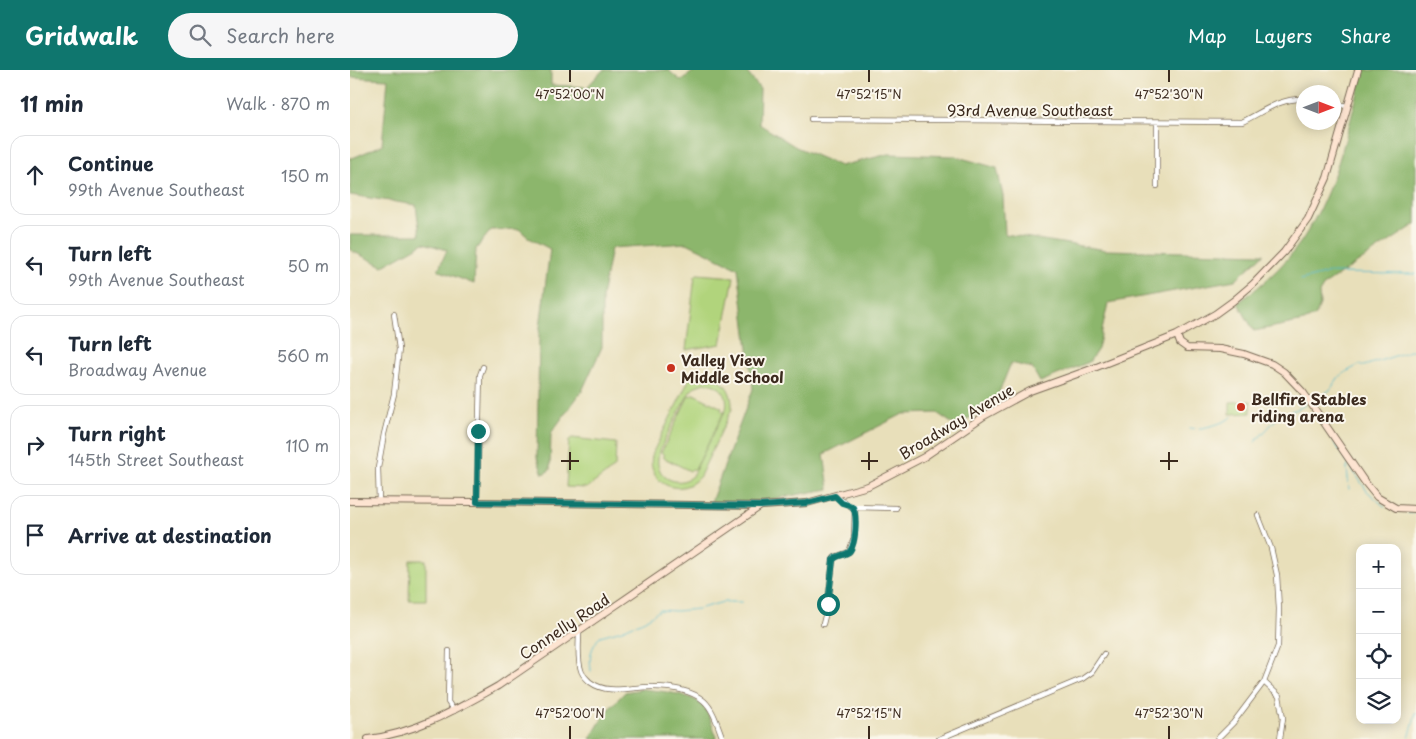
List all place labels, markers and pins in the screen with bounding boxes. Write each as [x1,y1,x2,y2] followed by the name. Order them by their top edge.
[681,348,784,388] place label: Valley View Middle School
[665,362,677,374] marker: Valley View Middle School
[1251,387,1367,427] place label: Bellfire Stables riding arena
[1235,401,1247,413] marker: Bellfire Stables riding arena

